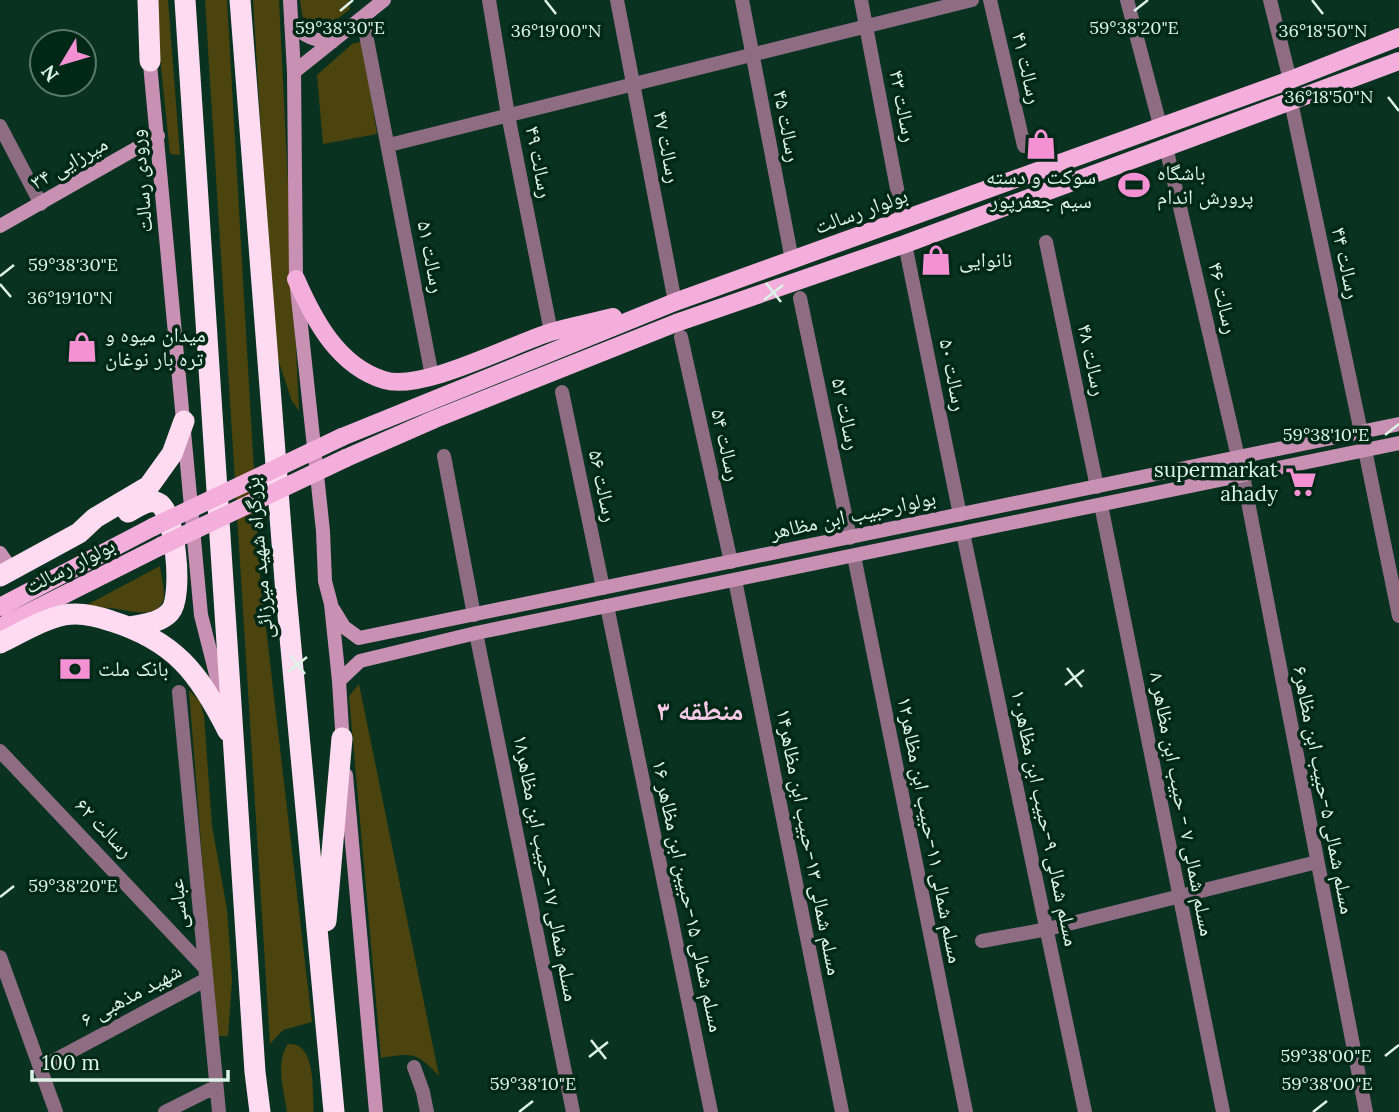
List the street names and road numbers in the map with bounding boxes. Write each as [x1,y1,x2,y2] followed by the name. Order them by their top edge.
[1006,29,1049,107] street label: رسالت ۴۱
[883,67,924,144] street label: رسالت ۴۳
[767,87,808,164] street label: رسالت ۴۵
[647,108,688,185] street label: رسالت ۴۷
[519,123,560,200] street label: رسالت ۴۹
[123,128,158,234] street label: ورودی رسالت
[25,130,112,195] street label: میرزایی ۳۴
[810,181,911,240] street label: بولوار رسالت
[411,218,452,295] street label: رسالت ۵۱
[1326,224,1367,302] street label: رسالت ۴۴
[1202,259,1245,337] street label: رسالت ۴۶
[1072,321,1113,399] street label: رسالت ۴۸
[933,336,974,413] street label: رسالت ۵۰
[826,375,867,453] street label: رسالت ۵۲
[705,406,748,484] street label: رسالت ۵۴
[583,447,624,525] street label: رسالت ۵۶
[238,476,279,640] street label: بزرگراه شهید میرزائی
[767,484,938,545] street label: بولوارحبیب ابن مظاهر
[20,531,119,600] street label: بولوار رسالت
[1286,664,1362,916] street label: مسلم شمالی ۵-حبیب ابن مظاهر۶
[1143,669,1221,939] street label: مسلم شمالی ۷ - حبیب ابن مظاهر ۸
[1004,687,1086,949] street label: مسلم شمالی ۹-حبیب ابن مظاهر۱۰
[890,694,970,966] street label: مسلم شمالی ۱۱-حبیب ابن مظاهر۱۲
[769,706,849,978] street label: مسلم شمالی ۱۳-حبیب ابن مظاهر۱۴
[506,732,586,1004] street label: مسلم شمالی ۱۷-حبیب ابن مظاهر۱۸
[645,757,731,1035] street label: مسلم شمالی ۱۵-حبیبن ابن مظاهر ۱۶
[69,792,140,863] street label: رسالت ۶۲
[162,877,193,930] street label: عباسی
[76,957,186,1032] street label: شهید مذهبی ۶

